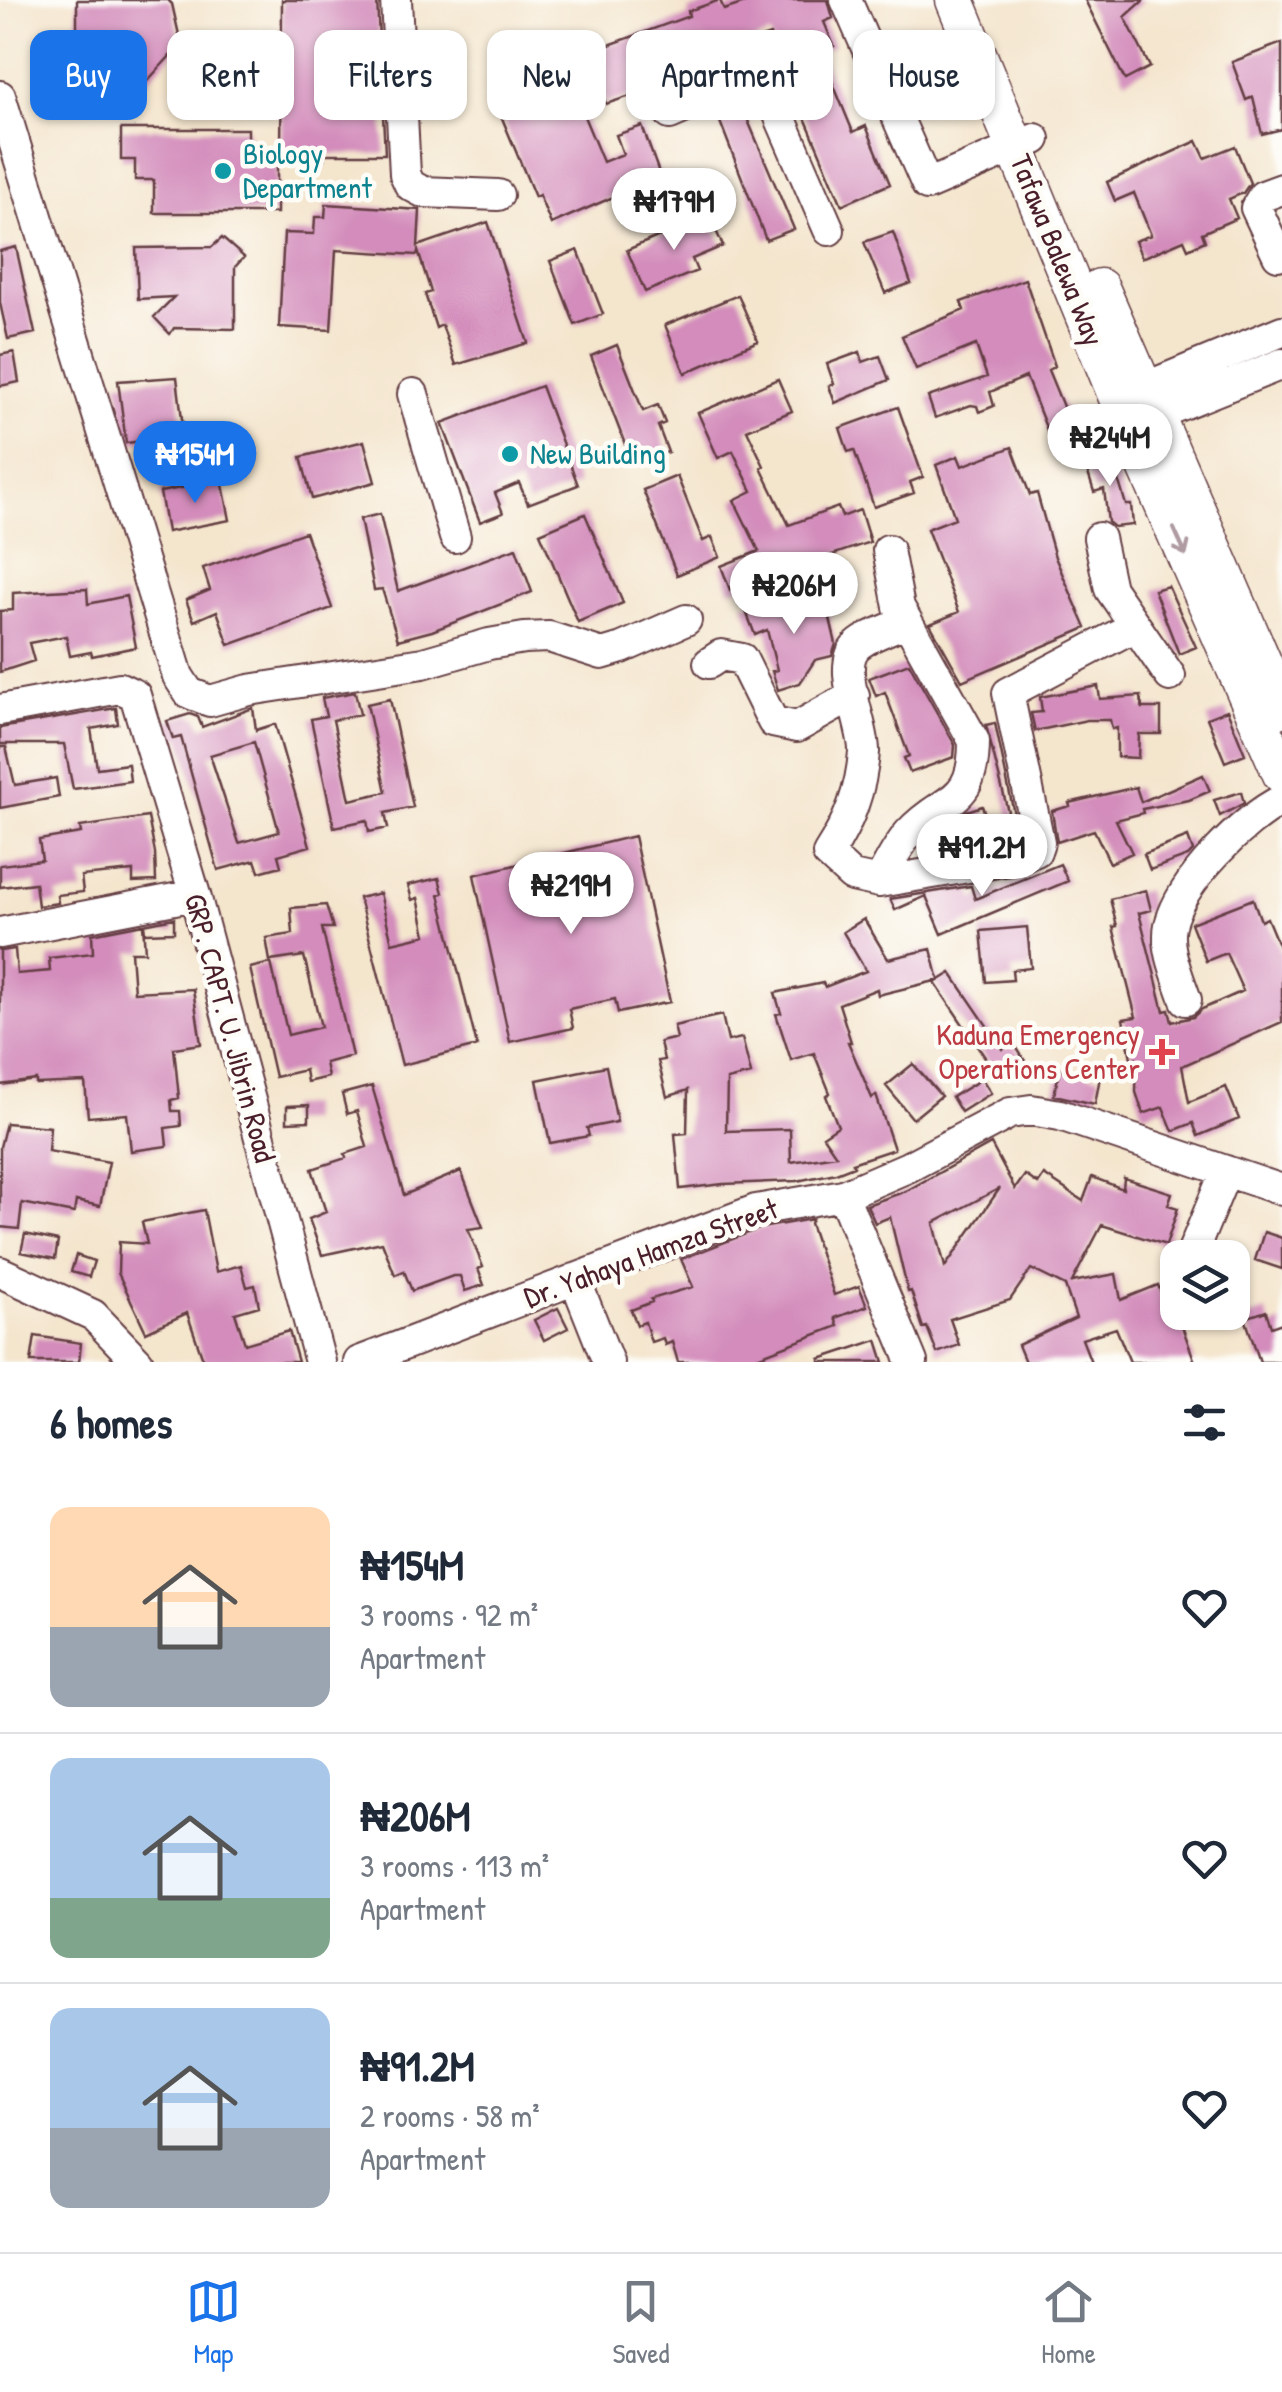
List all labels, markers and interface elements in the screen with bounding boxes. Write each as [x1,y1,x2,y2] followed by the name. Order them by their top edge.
[30,30,147,120] chip: Buy
[167,30,294,120] chip: Rent
[314,30,467,120] chip: Filters
[487,30,606,120] chip: New
[626,30,833,120] chip: Apartment
[853,30,995,120] chip: House
[243,133,373,207] place label: Biology Department
[1001,148,1115,351] street label: Tafawa Balewa Way
[212,160,234,182] marker: Biology Department
[604,168,744,253] pin: ₦179M
[633,179,715,222] text: ₦179M
[1040,404,1180,489] pin: ₦244M
[1069,415,1151,458] text: ₦244M
[125,421,265,506] pin: ₦154M
[155,432,235,475] text: ₦154M
[530,433,666,473] place label: New Building
[499,443,521,465] marker: New Building
[1172,526,1190,557] one-way arrow
[724,552,864,637] pin: ₦206M
[752,563,836,606] text: ₦206M
[901,814,1063,899] pin: ₦91.2M
[938,825,1026,868] text: ₦91.2M
[501,852,641,937] pin: ₦219M
[531,863,611,906] text: ₦219M
[176,889,286,1167] street label: GRP. CAPT. U. Jibrin Road
[936,1014,1140,1088] place label: Kaduna Emergency Operations Center
[1149,1039,1175,1065] marker: Kaduna Emergency Operations Center
[518,1187,784,1317] street label: Dr. Yahaya Hamza Street
[1160,1240,1250,1330] map controls
[1160,1240,1250,1330] button: layers
[50,1394,172,1451] text: 6 homes
[1177,1395,1232,1450] icon: filters
[360,1536,464,1593] text: ₦154M
[130,1547,250,1667] icon: home
[1177,1580,1232,1635] icon: heart
[360,1593,538,1636] text: 3 rooms · 92 m²
[360,1636,485,1679] text: Apartment
[360,1787,471,1844] text: ₦206M
[130,1798,250,1918] icon: home
[1177,1831,1232,1886] icon: heart
[360,1844,549,1887] text: 3 rooms · 113 m²
[360,1887,485,1930] text: Apartment
[360,2037,475,2094] text: ₦91.2M
[130,2048,250,2168] icon: home
[1177,2081,1232,2136] icon: heart
[360,2094,540,2137] text: 2 rooms · 58 m²
[360,2137,485,2180] text: Apartment
[186,2274,241,2372] tab: Map
[612,2274,670,2372] tab: Saved
[1041,2274,1096,2372] tab: Home

